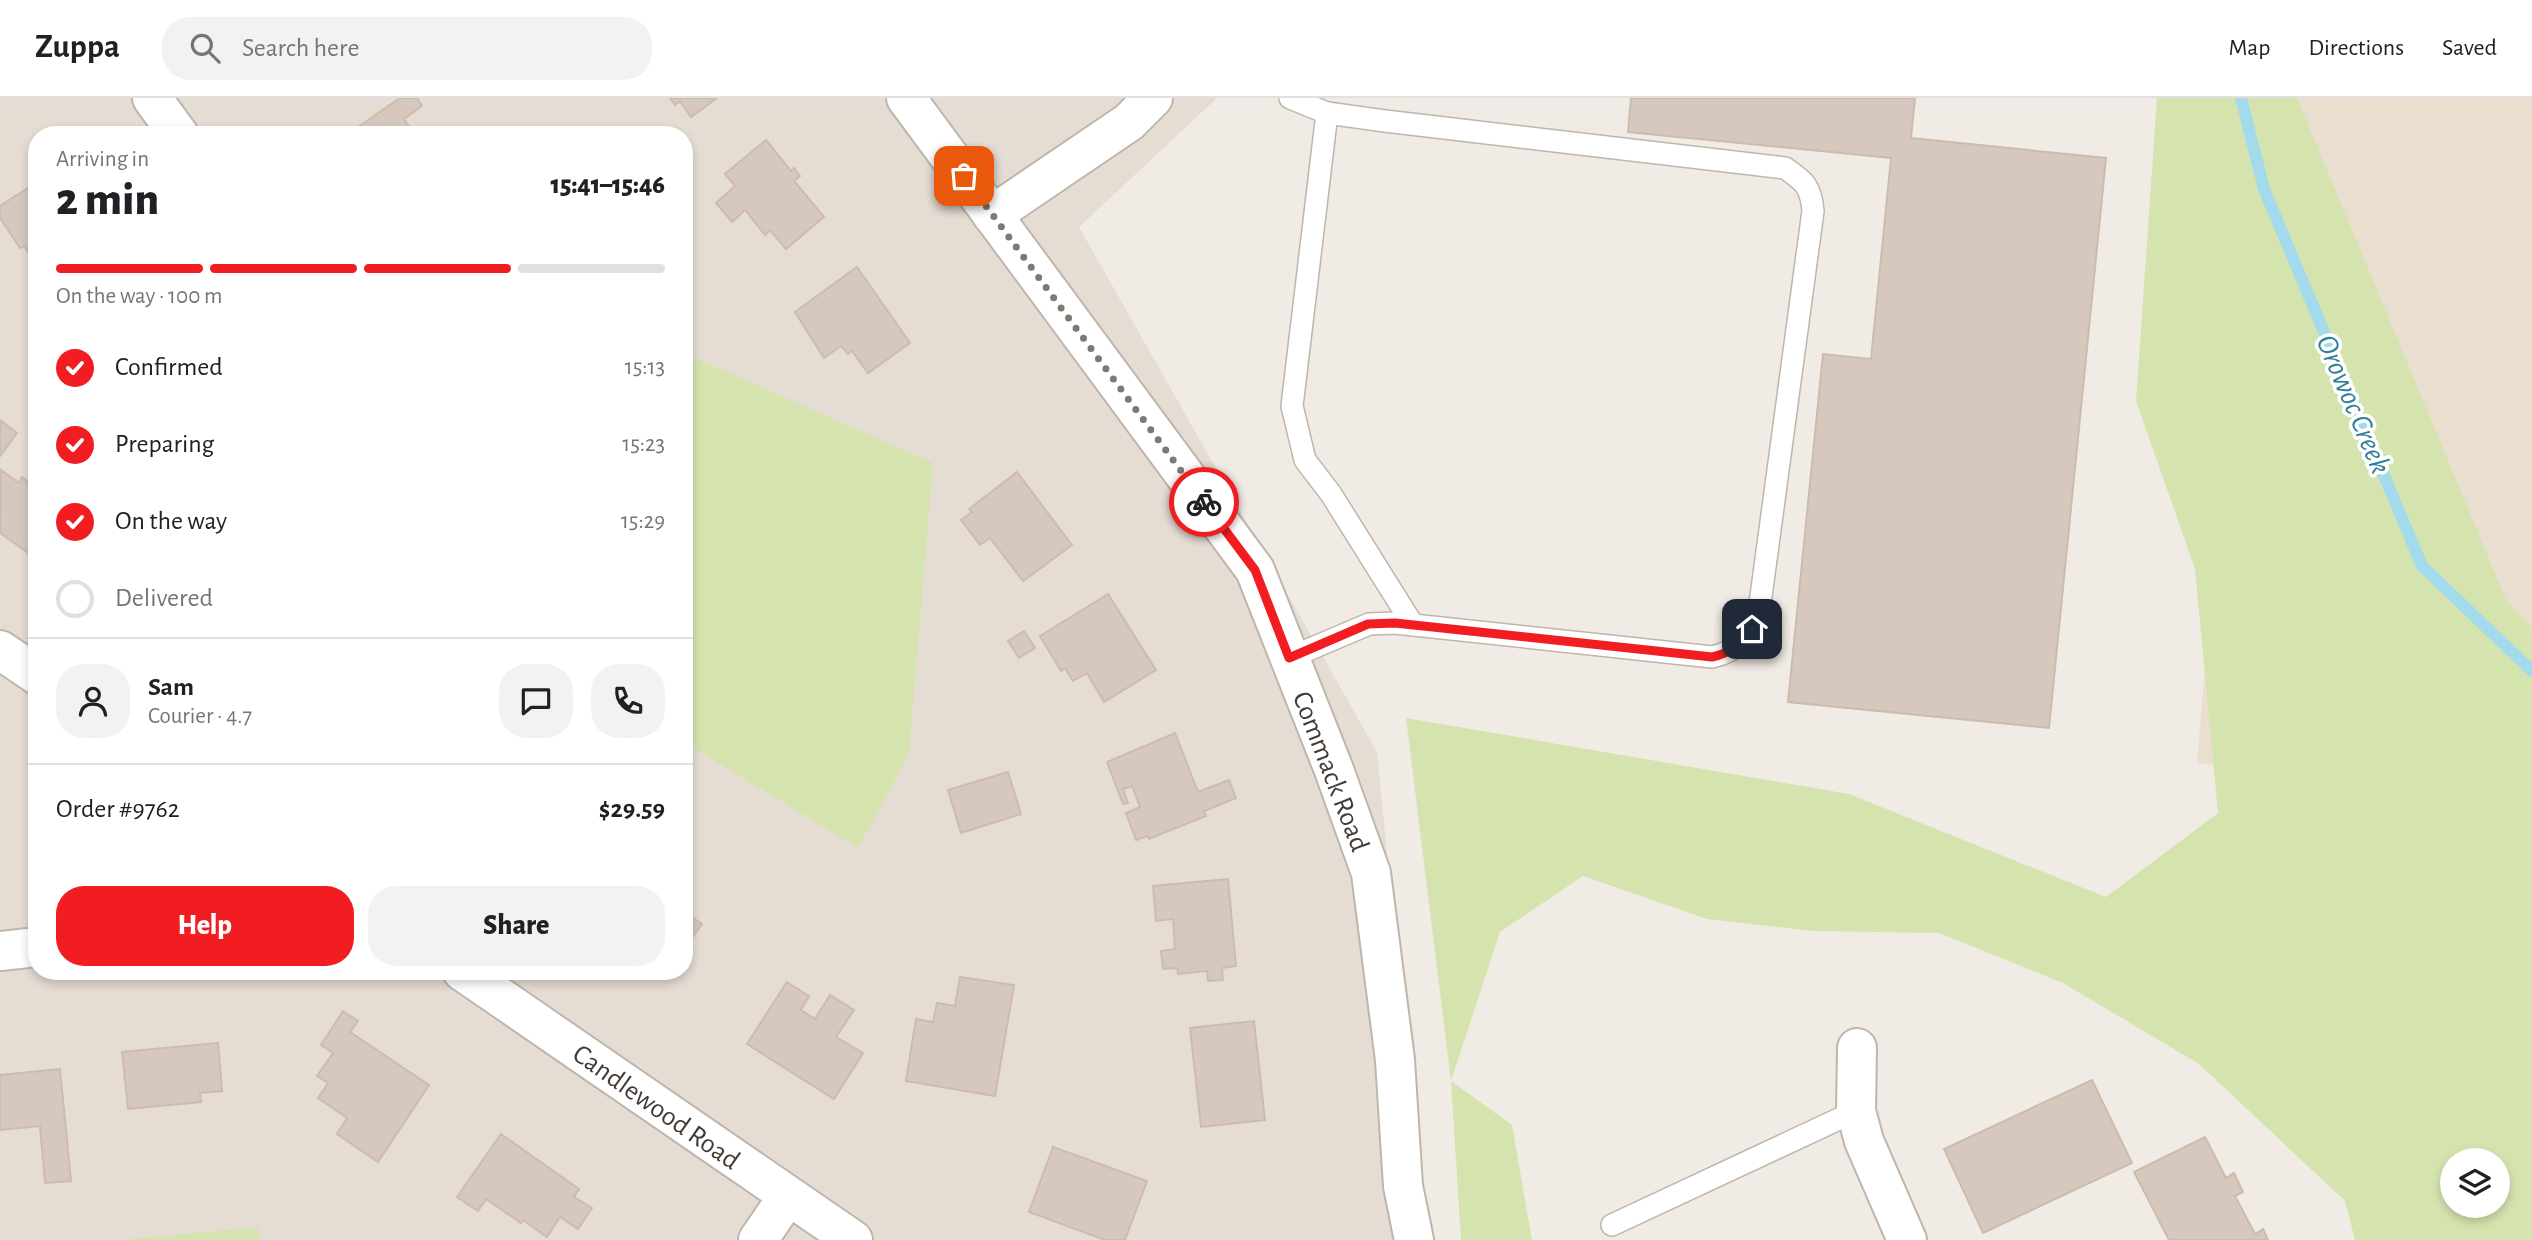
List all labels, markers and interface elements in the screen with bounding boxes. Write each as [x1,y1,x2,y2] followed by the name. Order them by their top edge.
[162,17,652,80] search box
[186,29,224,67] icon: search
[35,31,120,64] text: Zuppa
[242,35,359,61] text: Search here
[2228,36,2270,60] text: Map
[2308,36,2404,60] text: Directions
[2442,36,2497,60] text: Saved
[934,146,994,206] pin
[56,148,149,171] text: Arriving in
[945,157,983,195] icon: bag
[550,172,665,198] text: 15:41–15:46
[56,177,159,223] text: 2 min
[56,285,223,308] text: On the way · 100 m
[2310,331,2396,478] water label: Orowoc Creek
[56,349,94,387] icon: check
[115,354,223,380] text: Confirmed
[625,356,665,379] text: 15:13
[56,426,94,464] icon: check
[115,431,214,457] text: Preparing
[622,433,665,456] text: 15:23
[1169,467,1239,537] courier
[1185,483,1223,521] icon: bike
[56,503,94,541] icon: check
[115,508,227,534] text: On the way
[621,510,665,533] text: 15:29
[115,585,213,611] text: Delivered
[1722,599,1782,659] pin
[1733,610,1771,648] icon: home
[56,664,130,738] button: person
[499,664,573,738] button: chat
[591,664,665,738] button: phone
[148,674,194,700] text: Sam
[1287,688,1373,856] street label: Commack Road
[148,705,252,728] text: Courier · 4.7
[56,796,180,822] text: Order #9762
[599,796,665,822] text: $29.59
[56,886,354,966] button: Help
[368,886,665,966] button: Share
[567,1040,744,1176] street label: Candlewood Road
[2440,1148,2510,1218] map controls
[2440,1148,2510,1218] button: layers

